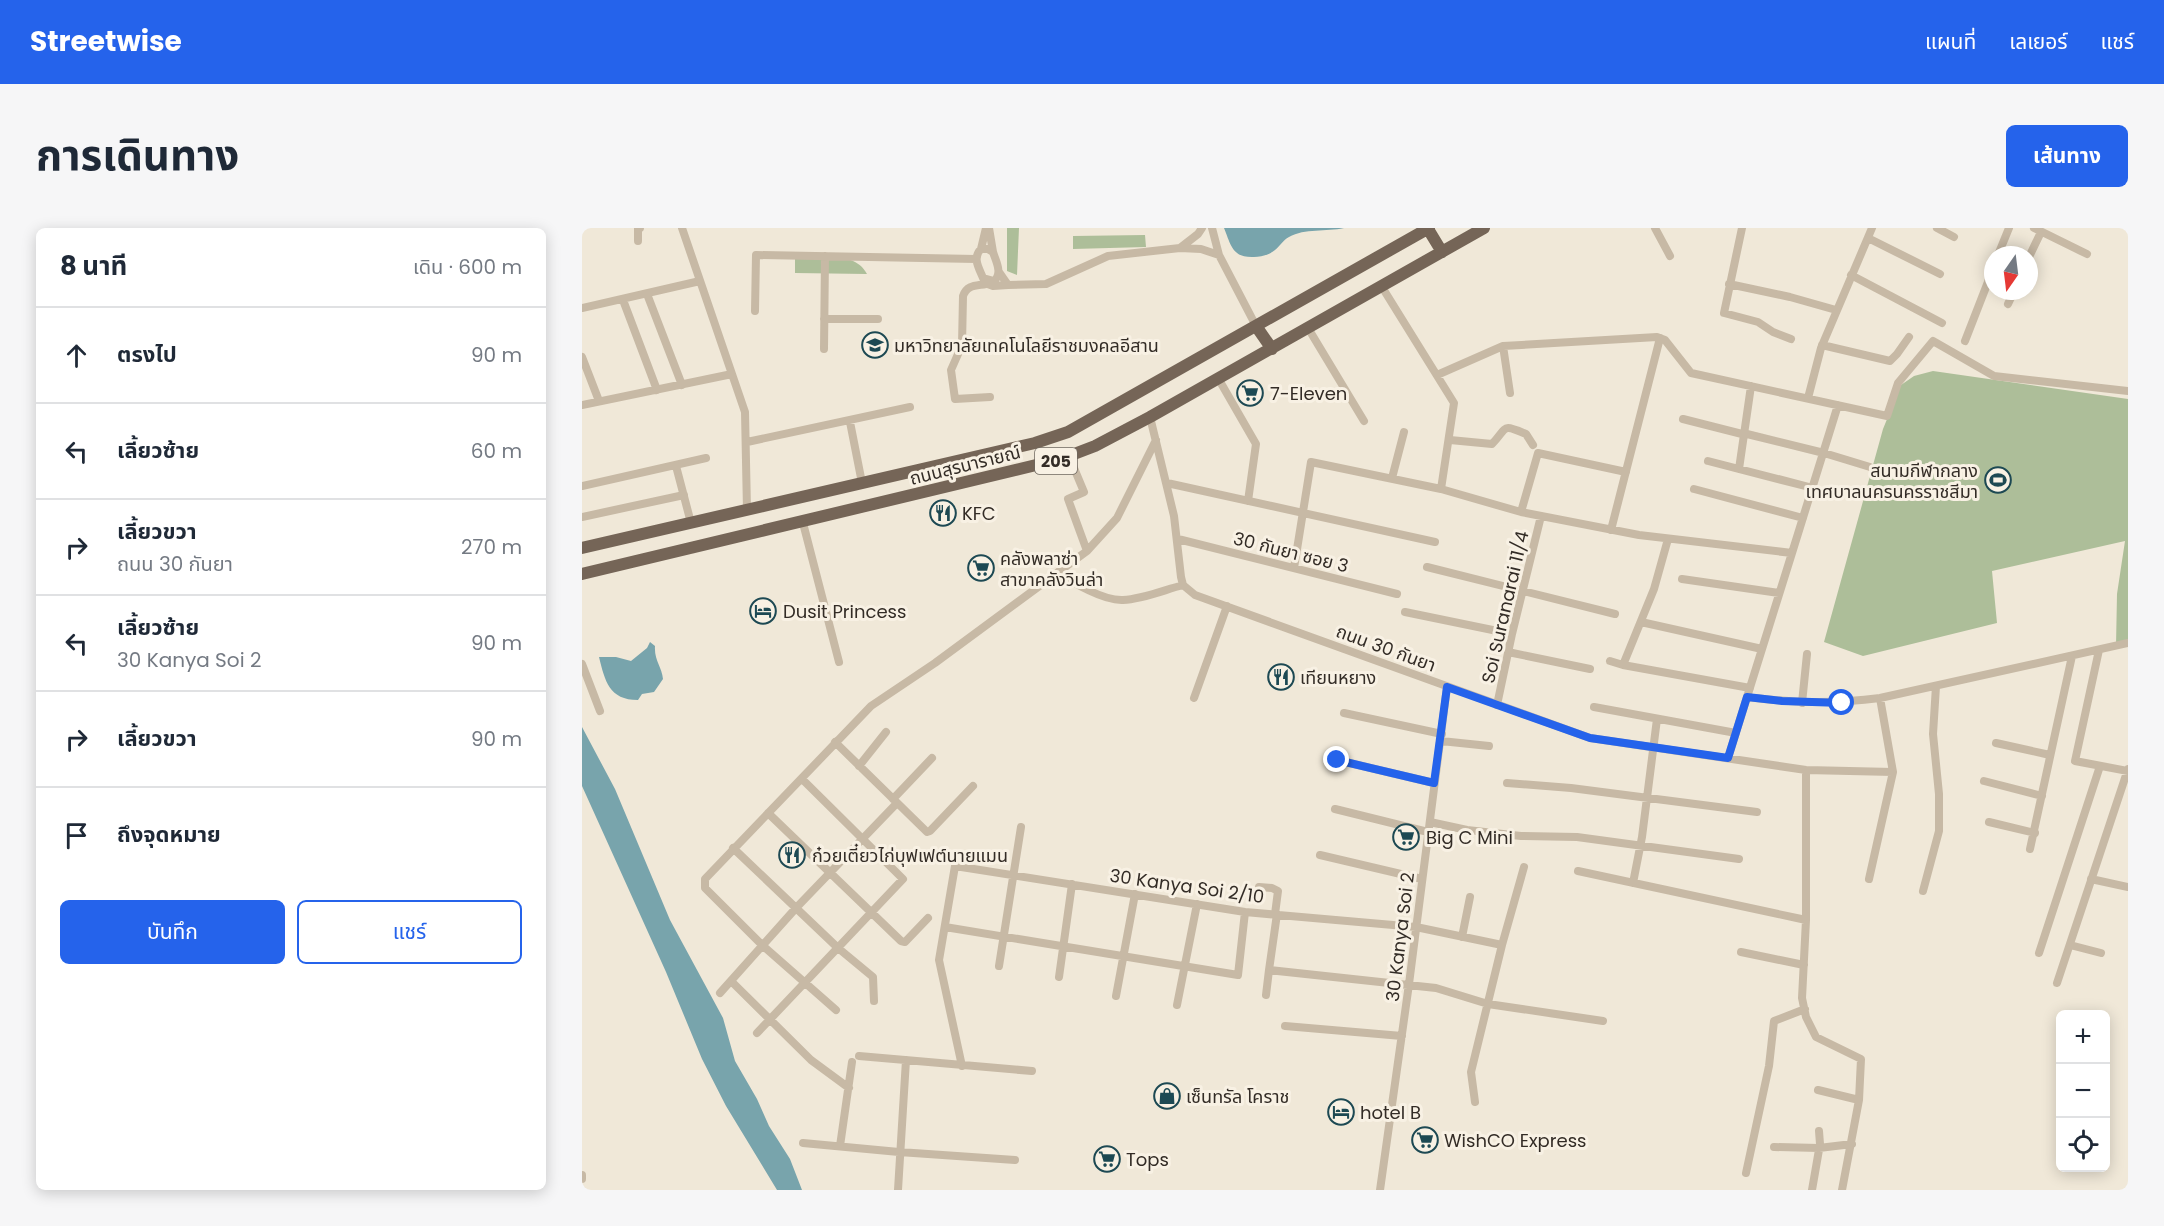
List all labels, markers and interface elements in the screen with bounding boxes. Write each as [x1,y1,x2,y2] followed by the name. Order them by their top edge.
[30,22,182,61] text: Streetwise
[1925,27,1976,56] text: แผนที่
[2009,27,2068,56] text: เลเยอร์
[2101,27,2134,56] text: แชร์
[2006,125,2128,187] button: เส้นทาง
[36,126,239,185] text: การเดินทาง
[1984,246,2038,300] north arrow
[60,248,127,284] text: 8 นาที
[413,253,522,281] text: เดิน · 600 m
[860,330,890,360] school or university icon: มหาวิทยาลัยเทคโนโลยีราชมงคลอีสาน
[894,333,1159,358] place label: มหาวิทยาลัยเทคโนโลยีราชมงคลอีสาน
[60,339,93,372] icon: ahead
[117,339,177,370] text: ตรงไป
[471,341,522,369] text: 90 m
[1235,378,1265,408] supermarket icon: 7-Eleven
[1270,381,1347,406] place label: 7-Eleven
[60,435,93,468] icon: left
[117,435,199,466] text: เลี้ยวซ้าย
[471,437,522,465] text: 60 m
[907,439,1023,491] street label: ถนนสุรนารายณ์
[1035,448,1077,474] road number: 205
[1806,458,1978,504] place label: สนามกีฬากลาง เทศบาลนครนครราชสีมา
[1983,465,2013,495] sports icon: สนามกีฬากลาง เทศบาลนครนครราชสีมา
[928,498,958,528] restaurant icon: KFC
[962,501,996,526] place label: KFC
[117,516,197,547] text: เลี้ยวขวา
[1231,526,1351,578] street label: 30 กันยา ซอย 3
[1475,528,1535,686] street label: Soi Suranarai 11/4
[60,531,93,564] icon: right
[461,533,522,561] text: 270 m
[1000,546,1103,592] place label: คลังพลาซ่า สาขาคลังวินล่า
[117,550,233,578] text: ถนน 30 กันยา
[966,553,996,583] supermarket icon: คลังพลาซ่า สาขาคลังวินล่า
[748,596,778,626] hotel icon: Dusit Princess
[783,599,906,624] place label: Dusit Princess
[117,612,199,643] text: เลี้ยวซ้าย
[1333,618,1439,678] street label: ถนน 30 กันยา
[60,627,93,660] icon: left
[471,629,522,657] text: 90 m
[117,646,261,674] text: 30 Kanya Soi 2
[1266,662,1296,692] restaurant icon: เทียนหยาง
[1300,665,1376,690] place label: เทียนหยาง
[1828,689,1854,715] route start
[60,723,93,756] icon: right
[117,723,197,754] text: เลี้ยวขวา
[471,725,522,753] text: 90 m
[1323,746,1349,772] route end
[60,819,93,852] icon: arrive
[117,819,221,850] text: ถึงจุดหมาย
[1391,822,1421,852] supermarket icon: Big C Mini
[1426,825,1513,850] place label: Big C Mini
[777,840,807,870] restaurant icon: ก๋วยเตี๋ยวไก่บุฟเฟต์นายแมน
[812,843,1008,868] place label: ก๋วยเตี๋ยวไก่บุฟเฟต์นายแมน
[1108,863,1266,909] street label: 30 Kanya Soi 2/10
[1380,871,1420,1003] street label: 30 Kanya Soi 2
[60,900,285,964] button: บันทึก
[297,900,522,964] button: แชร์
[2056,1010,2110,1172] map controls
[2056,1010,2110,1064] button: +
[2056,1064,2110,1118] button: −
[1152,1081,1182,1111] shop icon: เซ็นทรัล โคราช
[1186,1084,1289,1109] place label: เซ็นทรัล โคราช
[1326,1097,1356,1127] hotel icon: hotel B
[1360,1100,1421,1125] place label: hotel B
[2056,1118,2110,1172] button: locate
[1410,1125,1440,1155] supermarket icon: WishCO Express
[1444,1128,1586,1153] place label: WishCO Express
[1092,1144,1122,1174] supermarket icon: Tops
[1126,1147,1169,1172] place label: Tops

